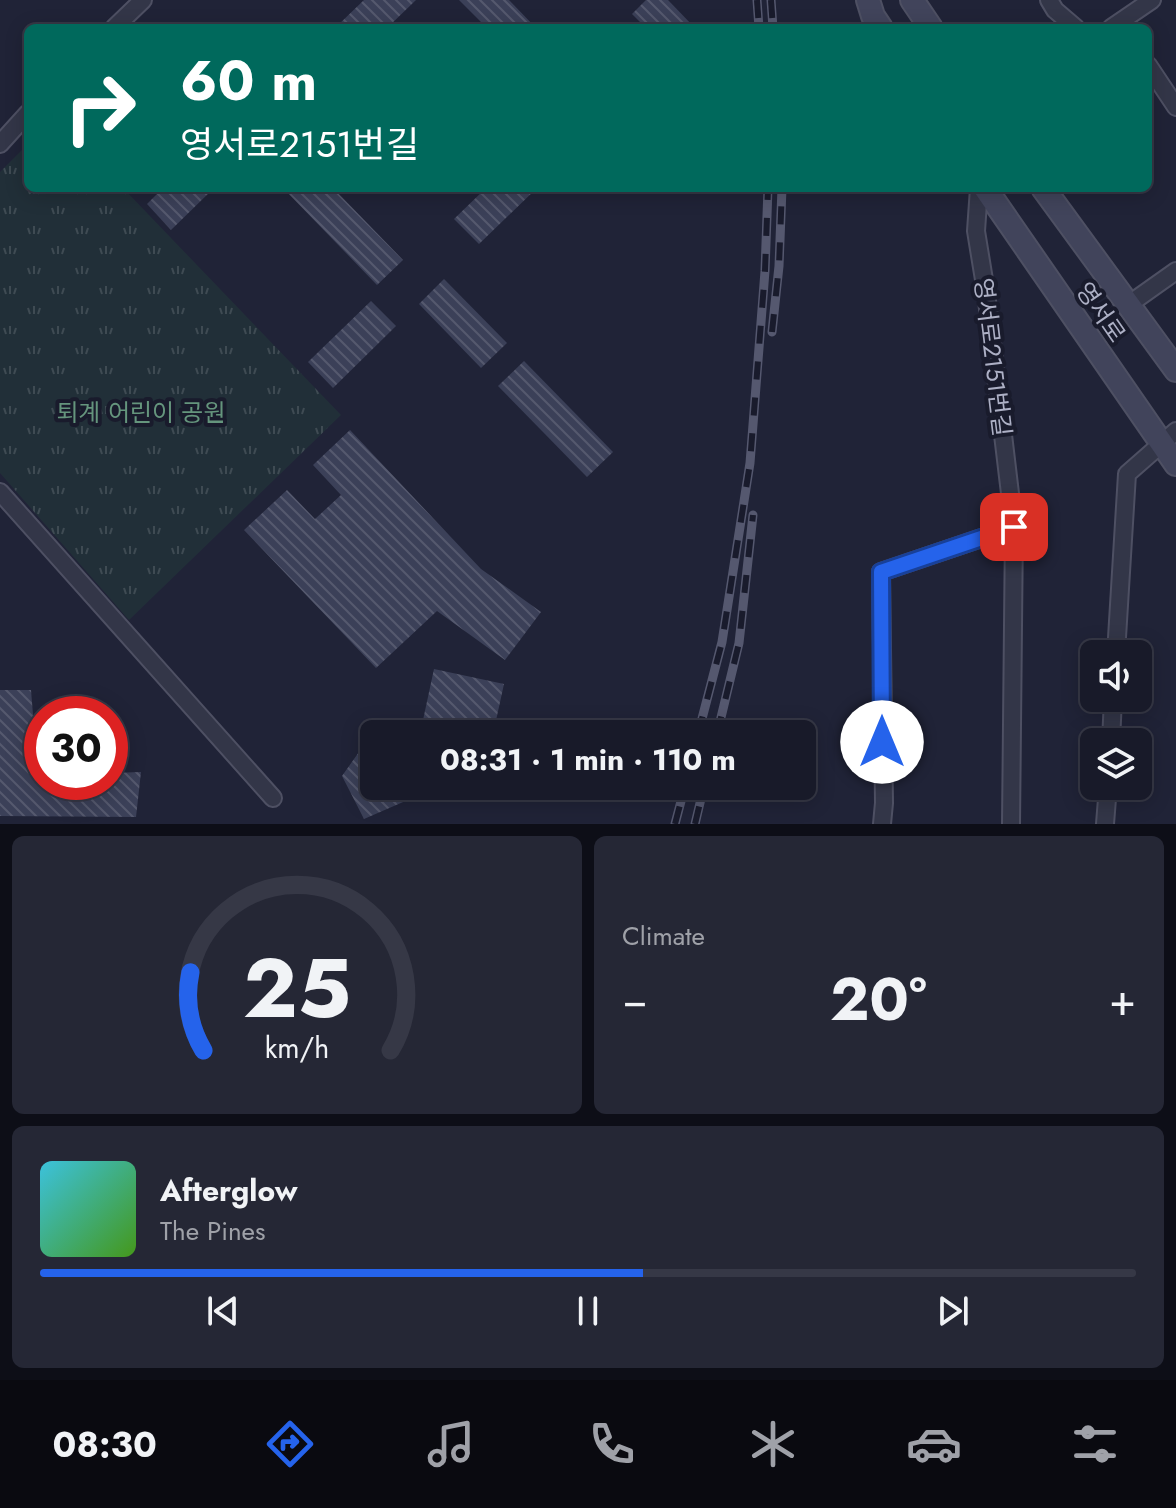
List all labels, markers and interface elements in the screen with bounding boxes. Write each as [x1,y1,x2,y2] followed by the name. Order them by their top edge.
[180,40,317,121] text: 60 m
[48,56,152,160] icon: right
[180,118,419,170] text: 영서로2151번길
[1068,275,1134,349] street label: 영서로
[966,276,1020,438] street label: 영서로2151번길
[57,395,225,430] park label: 퇴계 어린이 공원
[980,493,1048,561] pin
[992,505,1036,549] icon: arrive
[1080,640,1152,800] map controls
[1080,640,1152,712] button: sound
[24,696,128,800] speed limit sign: 30
[840,700,924,784] position arrow
[1080,728,1152,800] button: layers
[440,738,736,781] text: 08:31 · 1 min · 110 m
[622,917,705,955] text: Climate
[243,928,351,1048] text: 25
[830,956,927,1043] text: 20°
[622,968,648,1032] text: −
[1109,968,1136,1032] text: +
[265,1027,329,1069] text: km/h
[160,1169,297,1212] text: Afterglow
[160,1212,265,1250] text: The Pines
[201,1289,245,1333] icon: previous
[566,1289,610,1333] icon: pause
[931,1289,975,1333] icon: next
[262,1416,318,1472] icon: directions
[423,1416,479,1472] icon: music
[584,1416,640,1472] icon: phone
[745,1416,801,1472] icon: climate
[906,1416,962,1472] icon: car
[1067,1416,1123,1472] icon: filters
[53,1418,157,1470] text: 08:30

